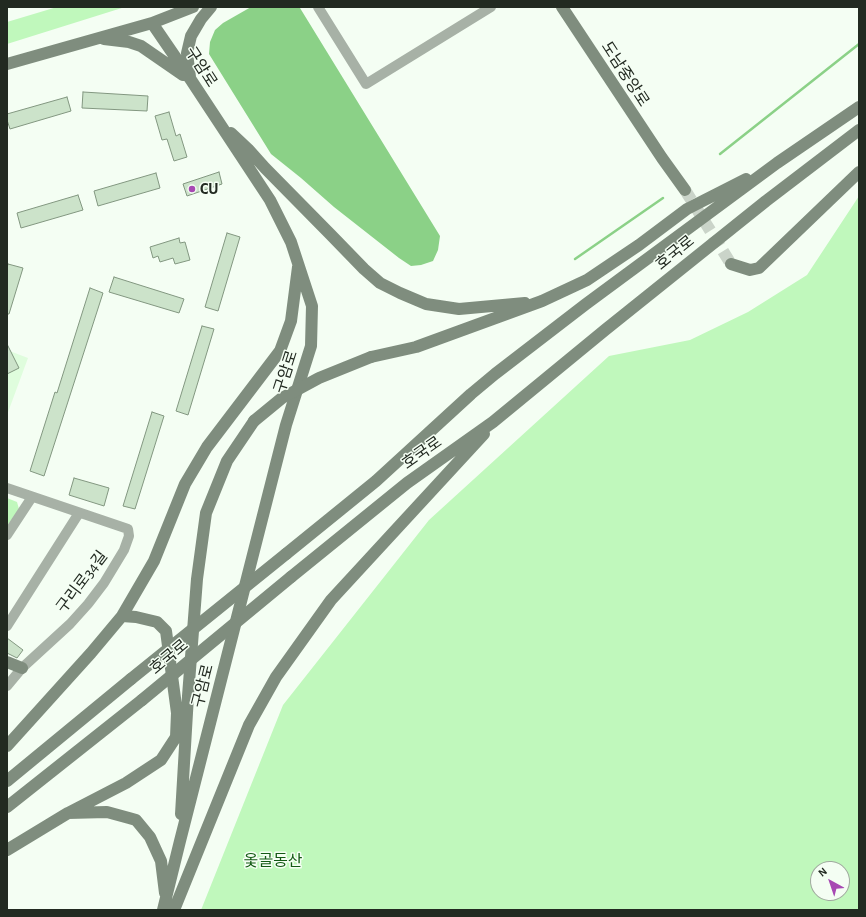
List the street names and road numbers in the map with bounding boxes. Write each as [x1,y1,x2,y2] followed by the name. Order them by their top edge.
[597,38,653,110] street label: 도남중앙로
[181,43,221,91] street label: 구암로
[652,232,698,274] street label: 호국로
[270,348,302,396] street label: 구암로
[398,432,446,474] street label: 호국로
[52,547,112,617] street label: 구리로34길
[146,635,192,679] street label: 호국로
[188,662,218,710] street label: 구암로

